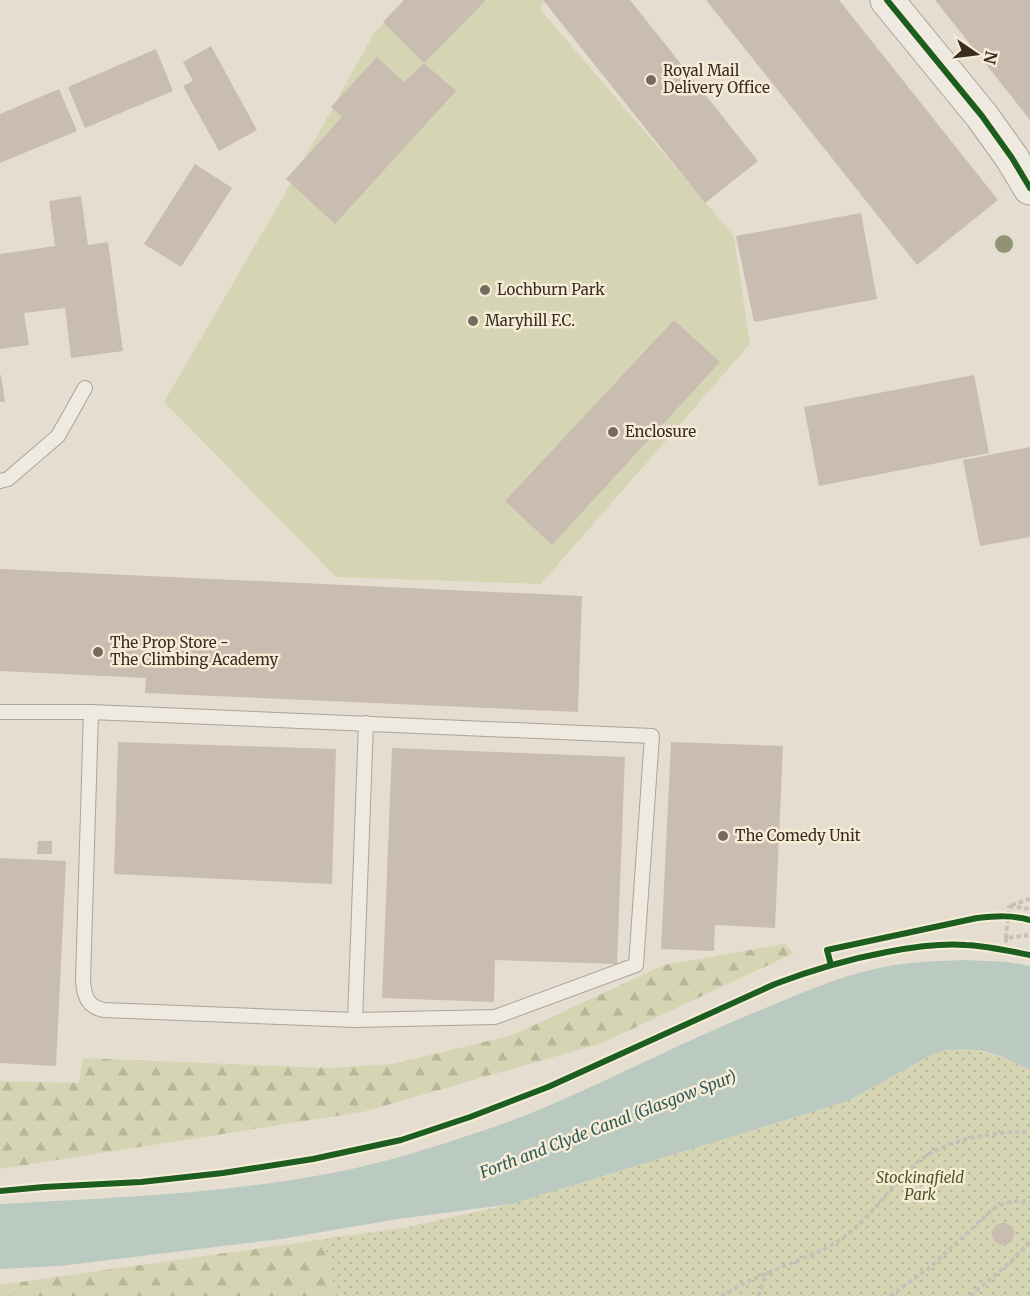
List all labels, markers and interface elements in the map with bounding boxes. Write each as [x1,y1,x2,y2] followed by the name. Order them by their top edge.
[946,24,1006,84] north arrow
[979,49,1002,67] text: N
[663,61,770,97] place label: Royal Mail Delivery Office
[644,73,658,87] marker: Royal Mail Delivery Office
[497,280,605,299] place label: Lochburn Park
[478,283,492,297] marker: Lochburn Park
[485,311,575,330] place label: Maryhill F.C.
[466,314,480,328] marker: Maryhill F.C.
[625,422,696,441] place label: Enclosure
[606,425,620,439] marker: Enclosure
[110,633,278,669] place label: The Prop Store - The Climbing Academy
[91,645,105,659] marker: The Prop Store - The Climbing Academy
[735,826,861,845] place label: The Comedy Unit
[716,829,730,843] marker: The Comedy Unit
[476,1066,739,1183] water label: Forth and Clyde Canal (Glasgow Spur)
[876,1168,964,1204] park label: Stockingfield Park

